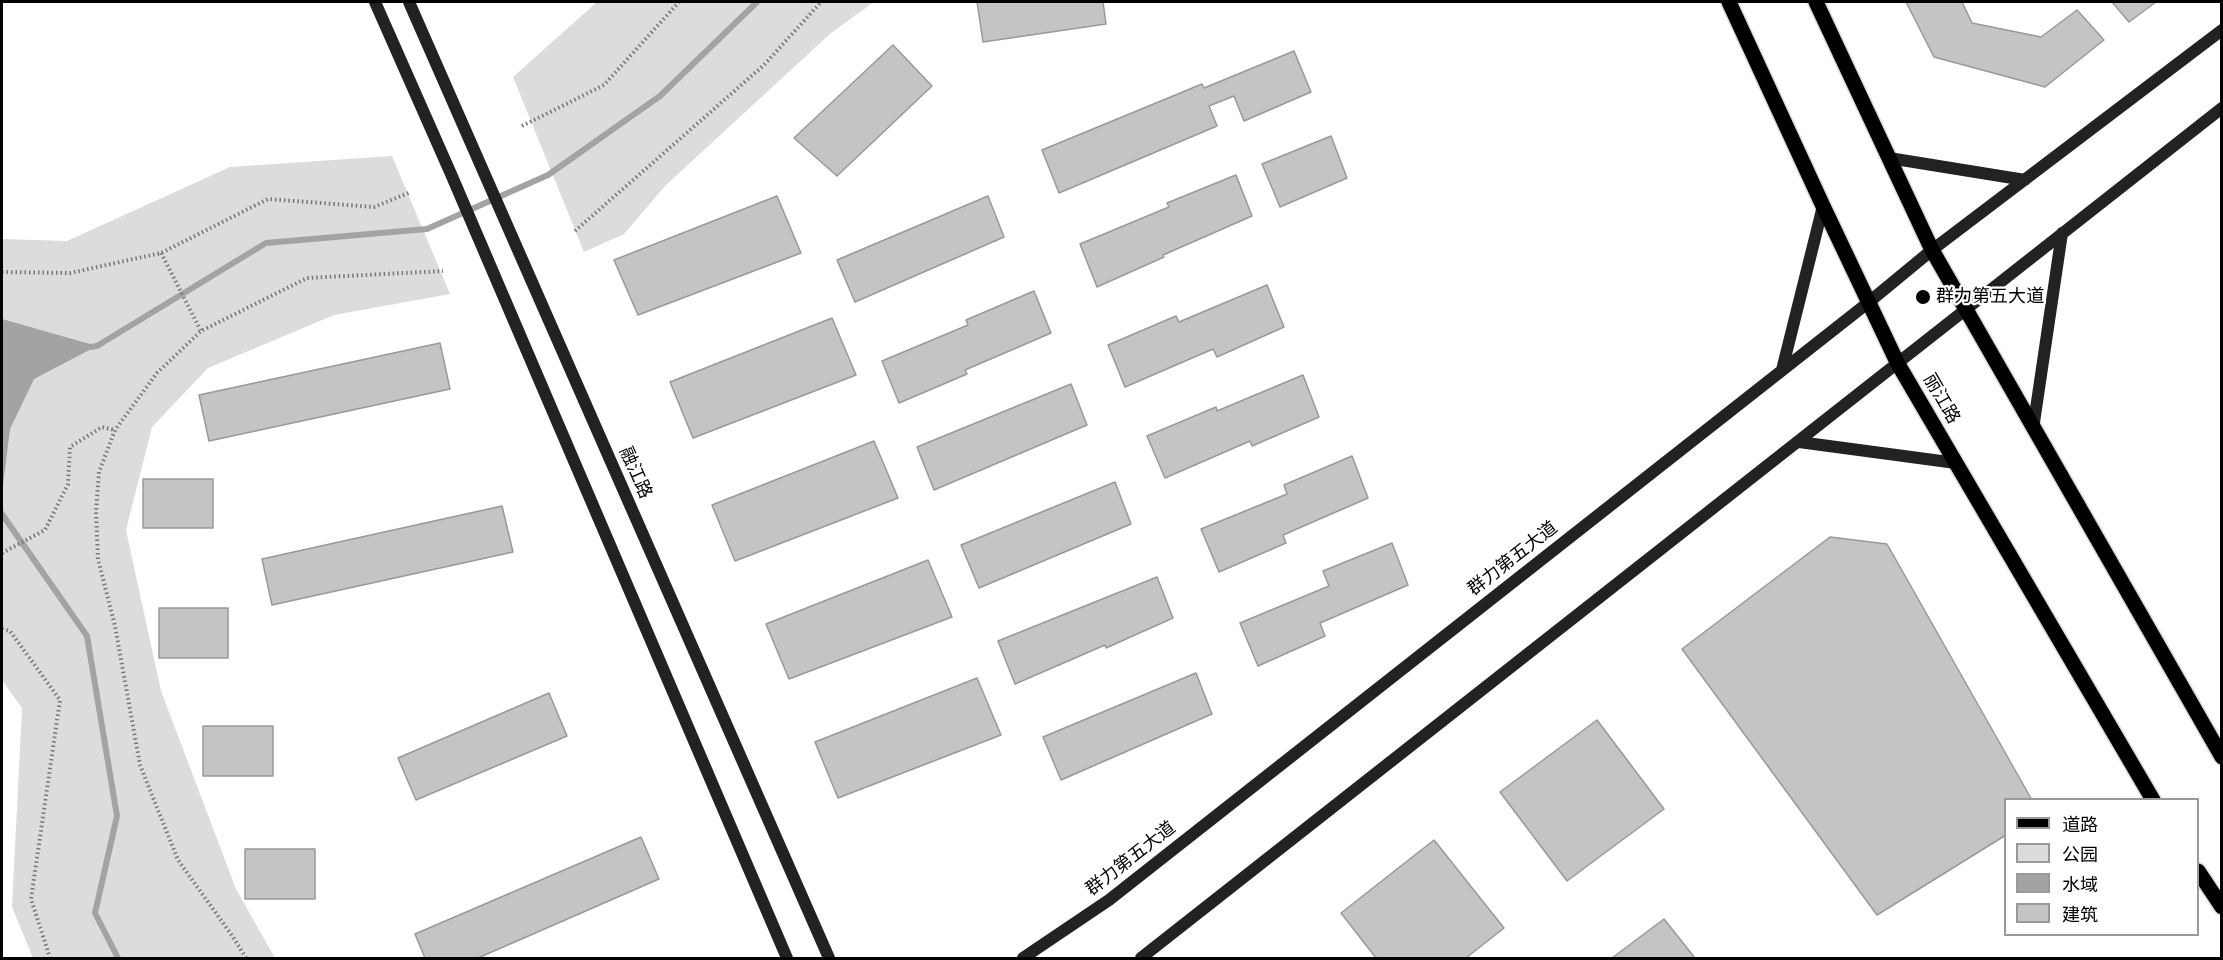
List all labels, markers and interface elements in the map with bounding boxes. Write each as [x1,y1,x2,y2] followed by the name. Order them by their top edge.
[1936,286,2044,308] place label: 群力第五大道
[1914,288,1932,306] marker: 群力第五大道
[1918,370,1964,428] street label: 丽江路
[614,444,656,502] street label: 融江路
[1464,517,1562,601] street label: 群力第五大道
[2004,798,2199,936] legend
[2062,813,2098,836] text: 道路
[1082,817,1180,901] street label: 群力第五大道
[2062,843,2098,866] text: 公园
[2062,873,2098,896] text: 水域
[2062,903,2098,926] text: 建筑

